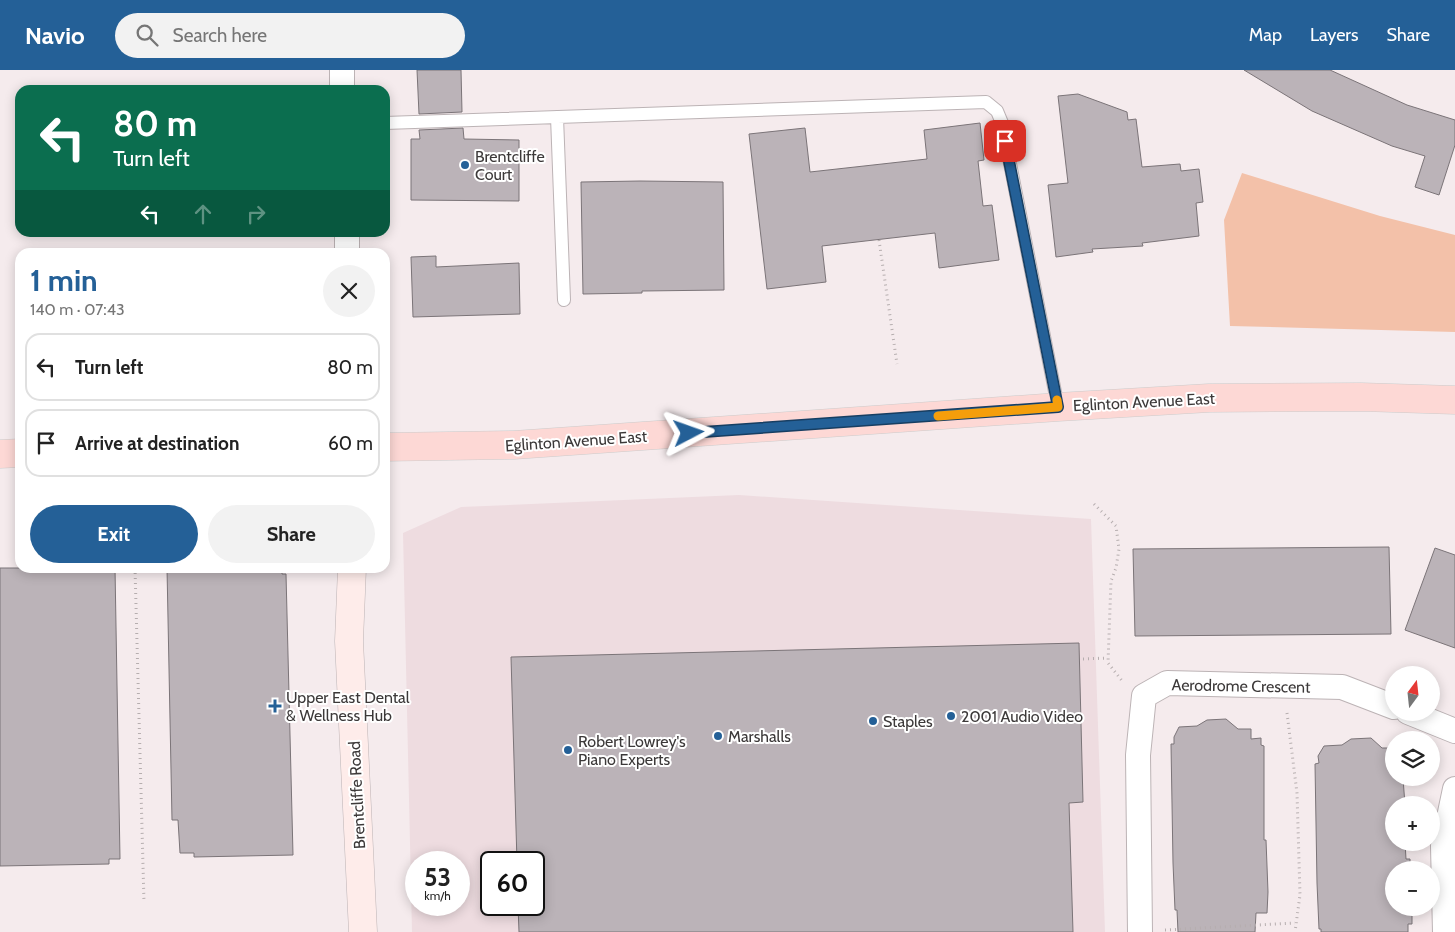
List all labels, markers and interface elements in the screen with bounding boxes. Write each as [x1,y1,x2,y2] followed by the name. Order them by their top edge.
[115,13,465,58] search box
[25,21,85,50] text: Navio
[133,21,161,49] icon: search
[173,24,267,47] text: Search here
[1249,24,1282,46] text: Map
[1310,24,1359,46] text: Layers
[1387,24,1430,46] text: Share
[113,102,197,145] text: 80 m
[30,105,95,170] icon: left
[984,120,1026,162] pin
[991,127,1019,155] icon: arrive
[113,145,190,172] text: Turn left
[475,147,545,184] place label: Brentcliffe Court
[459,159,471,171] marker: Brentcliffe Court
[136,200,164,228] icon: left
[189,200,217,228] icon: ahead
[242,200,270,228] icon: right
[30,262,98,299] text: 1 min
[323,265,375,317] button: close
[30,300,125,319] text: 140 m · 07:43
[32,353,60,381] icon: left
[75,356,143,379] text: Turn left
[327,356,373,379] text: 80 m
[1073,389,1216,415] street label: Eglinton Avenue East
[662,406,714,458] position arrow
[504,427,648,455] street label: Eglinton Avenue East
[32,429,60,457] icon: arrive
[75,432,239,455] text: Arrive at destination
[328,432,373,455] text: 60 m
[30,505,198,563] button: Exit
[208,505,375,563] button: Share
[1385,666,1440,721] north arrow
[1385,666,1440,916] map controls
[1171,675,1311,697] street label: Aerodrome Crescent
[286,688,410,725] place label: Upper East Dental & Wellness Hub
[268,699,282,713] marker: Upper East Dental & Wellness Hub
[961,707,1083,726] place label: 2001 Audio Video
[945,710,957,722] marker: 2001 Audio Video
[883,712,933,731] place label: Staples
[867,715,879,727] marker: Staples
[728,727,791,746] place label: Marshalls
[712,730,724,742] marker: Marshalls
[1385,731,1440,786] button: layers
[578,732,686,769] place label: Robert Lowrey's Piano Experts
[345,741,369,849] street label: Brentcliffe Road
[562,744,574,756] marker: Robert Lowrey's Piano Experts
[1385,796,1440,851] button: +
[480,851,545,916] speed limit sign: 60
[1385,861,1440,916] button: −
[424,862,451,892] text: 53
[424,888,451,903] text: km/h

